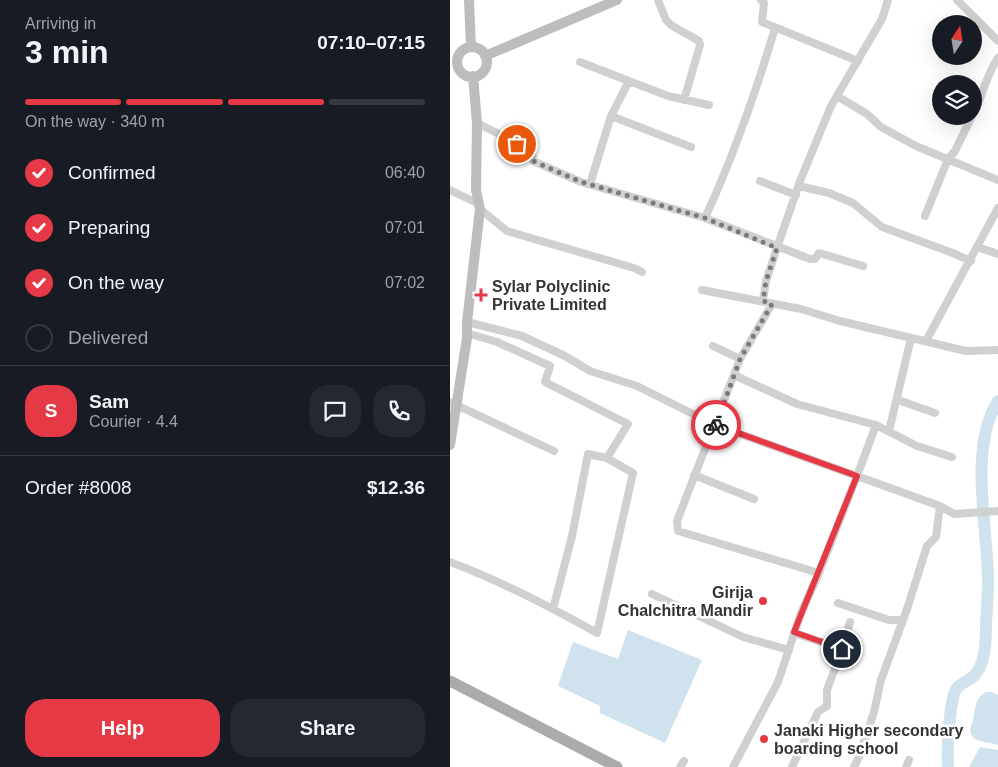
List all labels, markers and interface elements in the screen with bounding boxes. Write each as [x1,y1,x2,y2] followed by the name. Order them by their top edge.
[25,15,96,32] text: Arriving in
[932,15,982,65] north arrow
[932,15,982,125] map controls
[317,32,425,53] text: 07:10–07:15
[25,34,109,70] text: 3 min
[932,75,982,125] button: layers
[25,113,165,130] text: On the way · 340 m
[496,123,538,165] pin
[503,130,531,158] icon: bag
[25,159,53,187] icon: check
[68,162,156,183] text: Confirmed
[385,164,425,181] text: 06:40
[25,214,53,242] icon: check
[68,217,150,238] text: Preparing
[385,219,425,236] text: 07:01
[25,269,53,297] icon: check
[68,272,164,293] text: On the way
[385,274,425,291] text: 07:02
[492,278,610,313] place label: Sylar Polyclinic Private Limited
[474,288,488,302] marker: Sylar Polyclinic Private Limited
[68,327,148,348] text: Delivered
[309,385,361,437] button: chat
[373,385,425,437] button: phone
[89,391,129,412] text: Sam
[45,400,57,421] text: S
[691,400,741,450] courier
[702,411,730,439] icon: bike
[89,413,178,430] text: Courier · 4.4
[25,477,132,498] text: Order #8008
[367,477,425,498] text: $12.36
[618,584,753,619] place label: Girija Chalchitra Mandir
[757,595,769,607] marker: Girija Chalchitra Mandir
[821,628,863,670] pin
[828,635,856,663] icon: home
[25,699,220,757] button: Help
[230,699,425,757] button: Share
[774,722,964,757] place label: Janaki Higher secondary boarding school
[758,733,770,745] marker: Janaki Higher secondary boarding school

